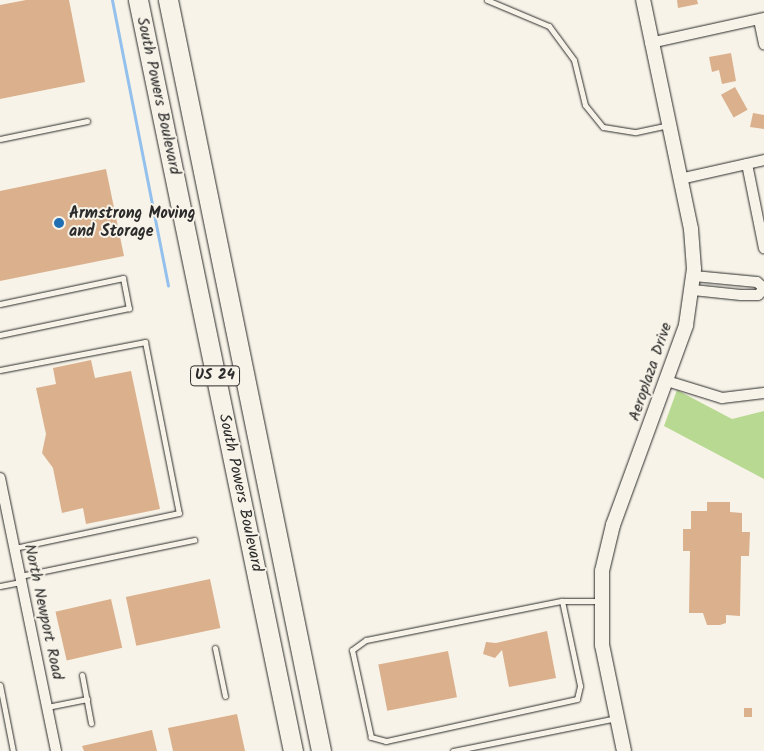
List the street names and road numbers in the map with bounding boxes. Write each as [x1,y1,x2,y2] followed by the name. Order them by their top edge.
[132,15,184,177] street label: South Powers Boulevard
[625,320,677,424] street label: Aeroplaza Drive
[190,364,240,388] road number: US 24
[214,412,266,574] street label: South Powers Boulevard
[19,542,67,682] street label: North Newport Road

